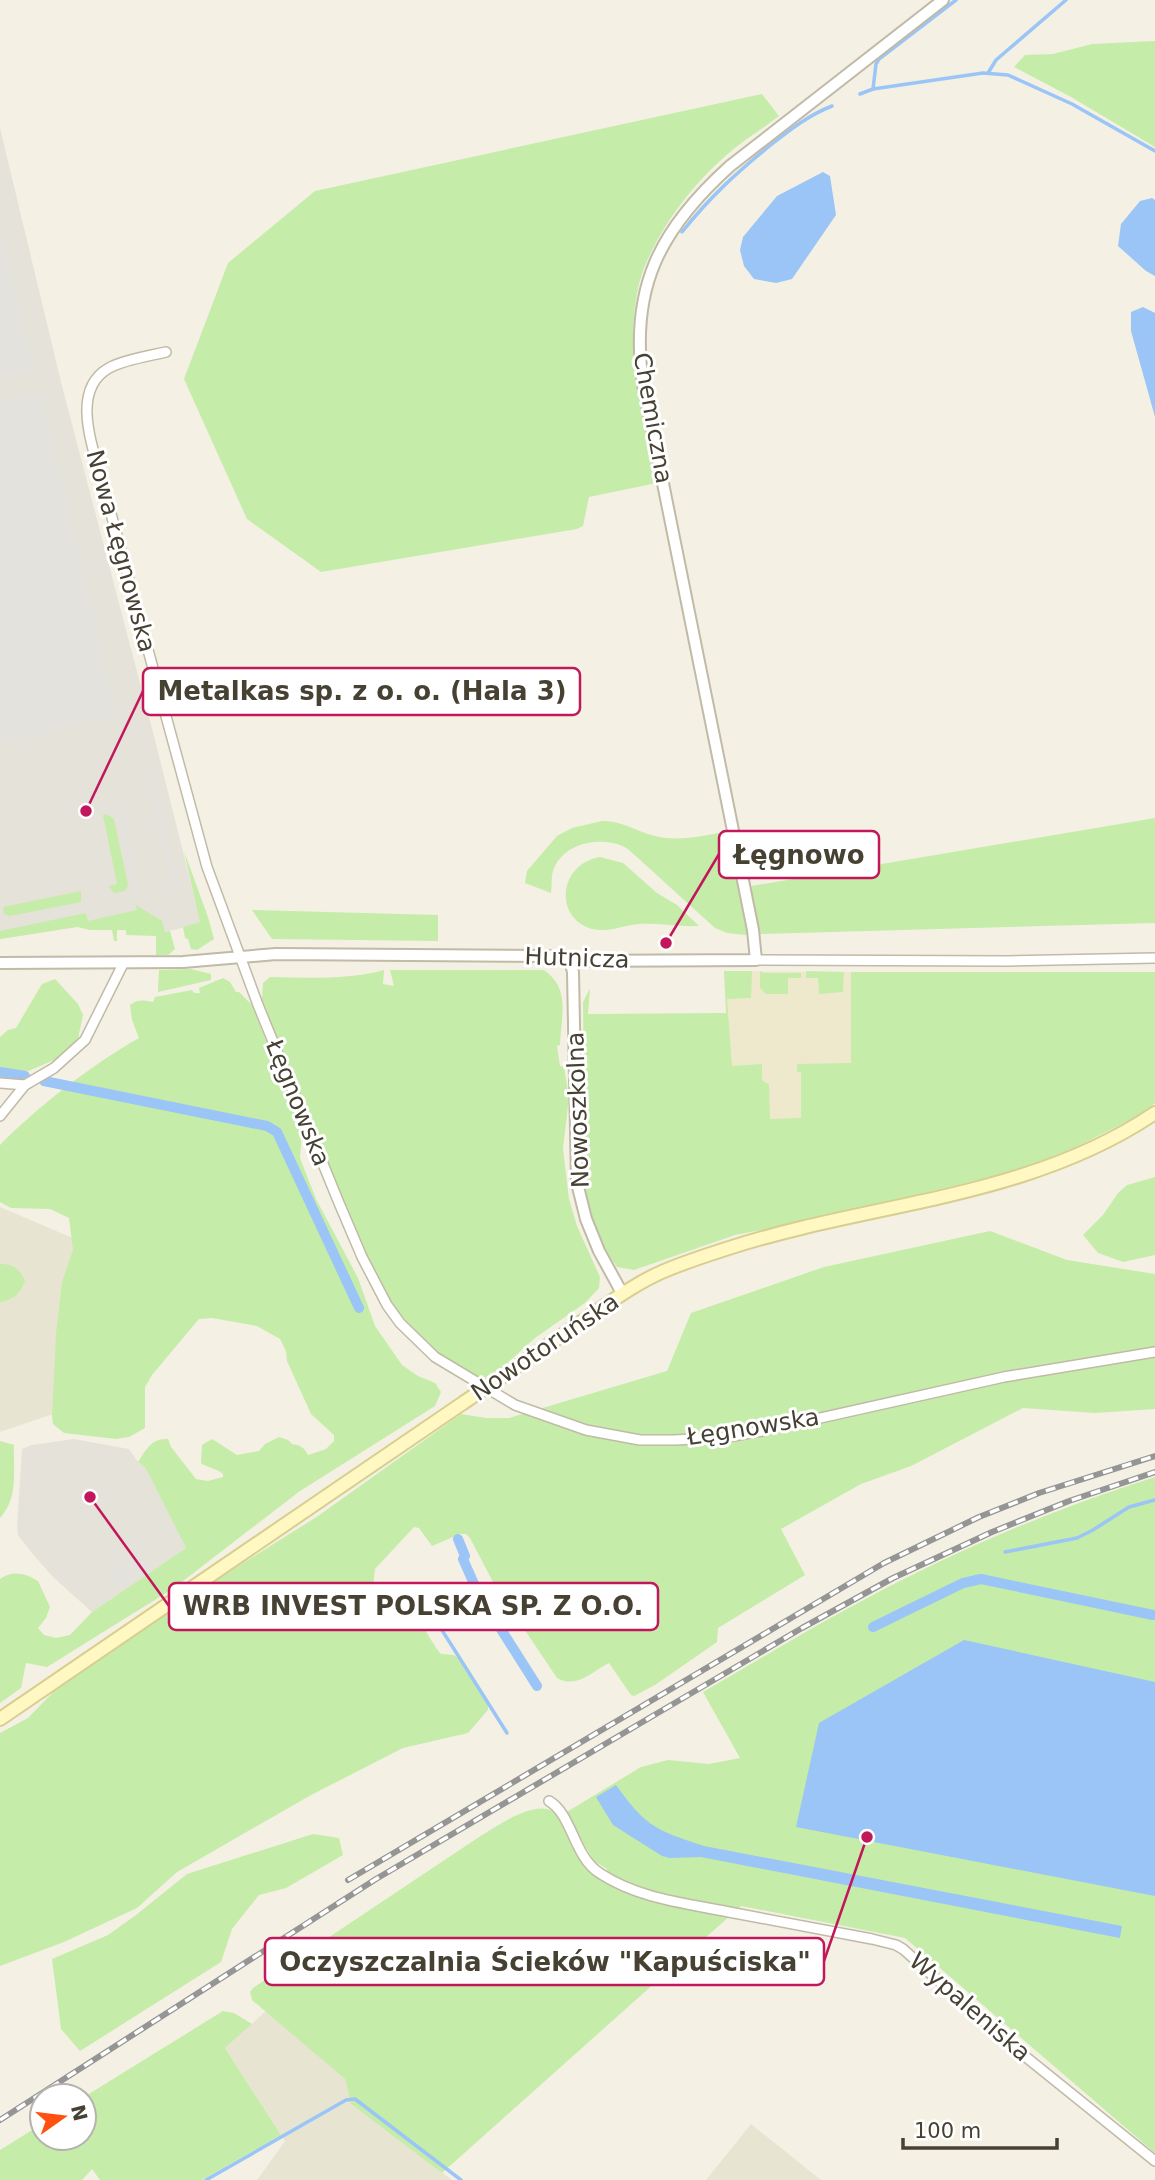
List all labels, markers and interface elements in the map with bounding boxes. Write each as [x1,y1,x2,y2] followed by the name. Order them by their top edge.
[628,350,678,486] street label: Chemiczna
[81,447,161,655] street label: Nowa Łęgnowska
[143,668,580,715] callout: Metalkas sp. z o. o. (Hala 3)
[157,676,567,706] text: Metalkas sp. z o. o. (Hala 3)
[719,831,879,878] callout: Łęgnowo
[731,840,865,870] text: Łęgnowo
[524,942,630,974] street label: Hutnicza
[561,1031,595,1189] street label: Nowoszkolna
[260,1035,336,1170] street label: Łęgnowska
[466,1287,624,1407] street label: Nowotoruńska
[684,1403,821,1451] street label: Łęgnowska
[169,1583,658,1630] callout: WRB INVEST POLSKA SP. Z O.O.
[183,1591,643,1621] text: WRB INVEST POLSKA SP. Z O.O.
[265,1938,824,1985] callout: Oczyszczalnia Ścieków "Kapuściska"
[279,1946,811,1977] text: Oczyszczalnia Ścieków "Kapuściska"
[904,1947,1036,2067] street label: Wypaleniska
[28,2082,98,2152] north arrow
[67,2103,92,2123] text: N
[903,2106,1057,2150] scale bar
[914,2119,981,2143] text: 100 m

